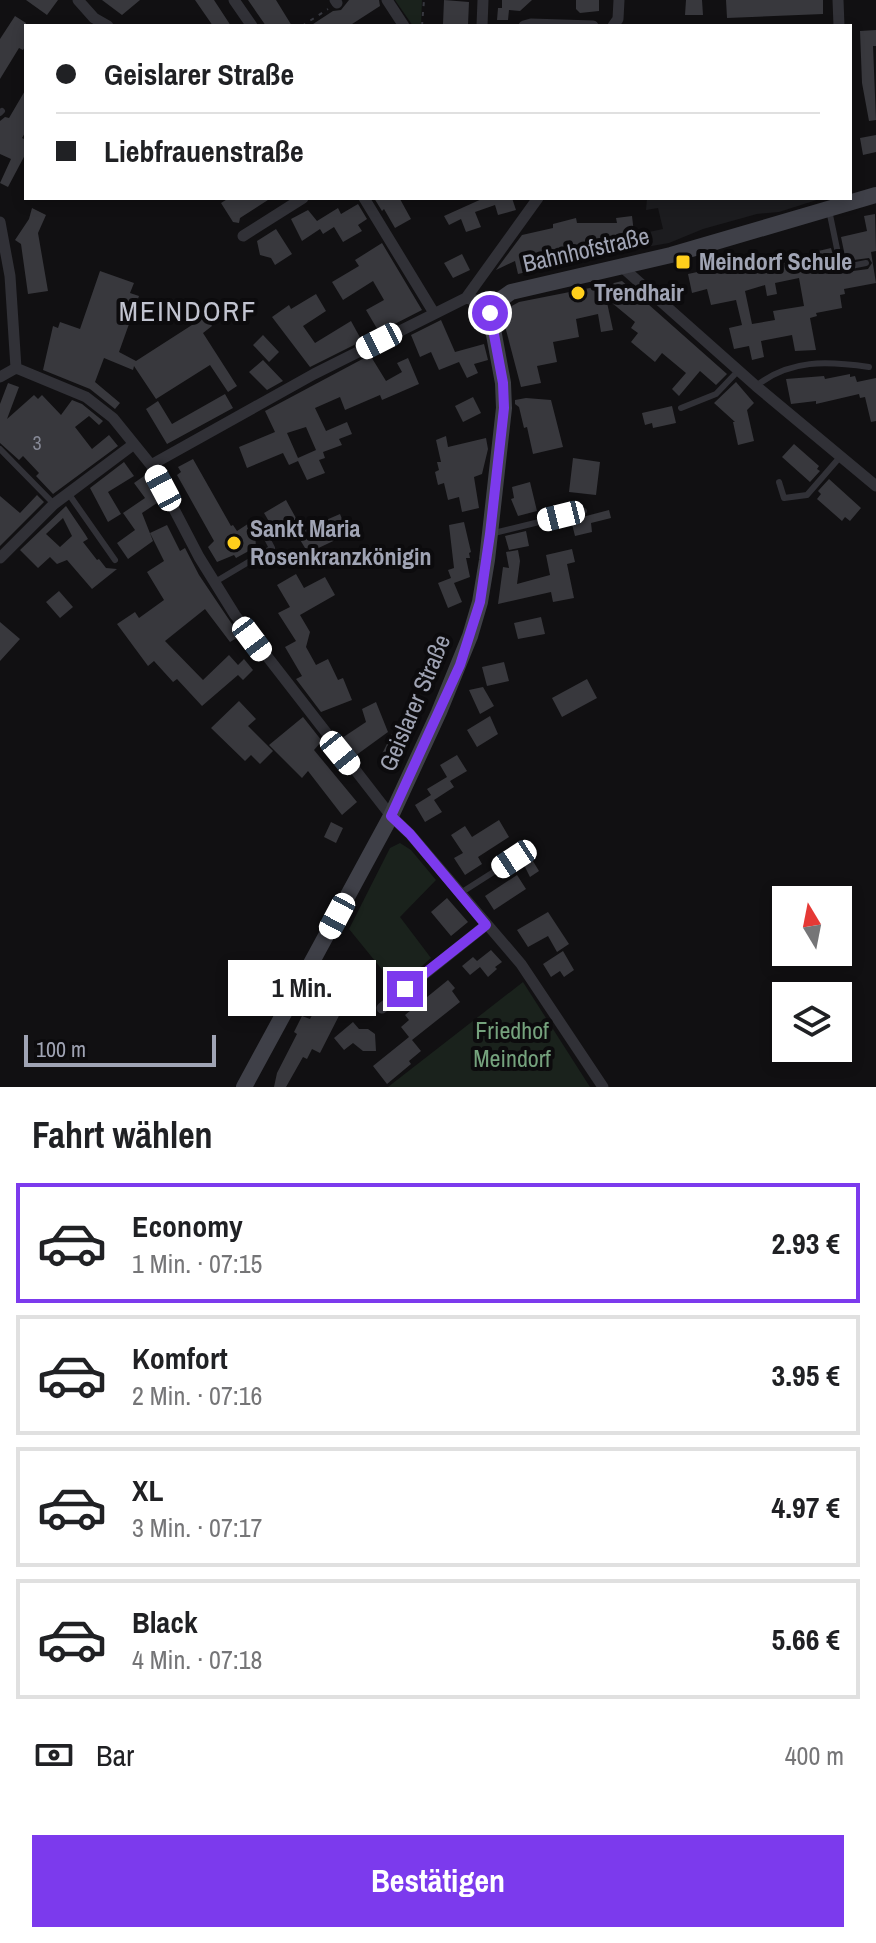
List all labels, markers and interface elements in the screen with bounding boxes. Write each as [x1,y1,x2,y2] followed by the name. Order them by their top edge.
[104,54,294,94] text: Geislarer Straße
[104,131,304,171] text: Liebfrauenstraße
[519,219,652,279] street label: Bahnhofstraße
[699,245,852,277] place label: Meindorf Schule
[674,253,692,271] marker: Meindorf Schule
[594,276,684,308] place label: Trendhair
[569,284,587,302] marker: Trendhair
[119,292,257,330] district label: MEINDORF
[472,295,508,331] route start
[352,319,406,363] car
[32,429,42,456] house number: 3
[141,461,185,515] car
[535,499,587,533] car
[250,512,432,572] place label: Sankt Maria Rosenkranzkönigin
[225,534,243,552] marker: Sankt Maria Rosenkranzkönigin
[228,613,276,665] car
[371,629,457,776] street label: Geislarer Straße
[316,727,364,779] car
[487,836,541,882] car
[772,886,852,966] north arrow
[772,886,852,1062] map controls
[315,889,359,943] car
[229,961,377,1017] callout: 1 Min.
[272,970,332,1005] text: 1 Min.
[387,971,423,1007] route end
[772,982,852,1062] button: layers
[473,1014,551,1074] park label: Friedhof Meindorf
[24,1031,216,1067] scale bar
[36,1034,86,1064] text: 100 m
[32,1111,213,1159] text: Fahrt wählen
[132,1206,243,1246] text: Economy
[36,1207,108,1279] icon: car
[772,1223,840,1263] text: 2.93 €
[132,1246,262,1281] text: 1 Min. · 07:15
[132,1338,228,1378] text: Komfort
[36,1339,108,1411] icon: car
[772,1355,840,1395] text: 3.95 €
[132,1378,262,1413] text: 2 Min. · 07:16
[132,1470,163,1510] text: XL
[36,1471,108,1543] icon: car
[772,1487,840,1527] text: 4.97 €
[132,1510,262,1545] text: 3 Min. · 07:17
[132,1602,198,1642] text: Black
[36,1603,108,1675] icon: car
[772,1619,840,1659] text: 5.66 €
[132,1642,262,1677] text: 4 Min. · 07:18
[32,1733,76,1777] icon: cash
[96,1735,134,1775] text: Bar
[785,1738,844,1773] text: 400 m
[32,1835,844,1927] button: Bestätigen

